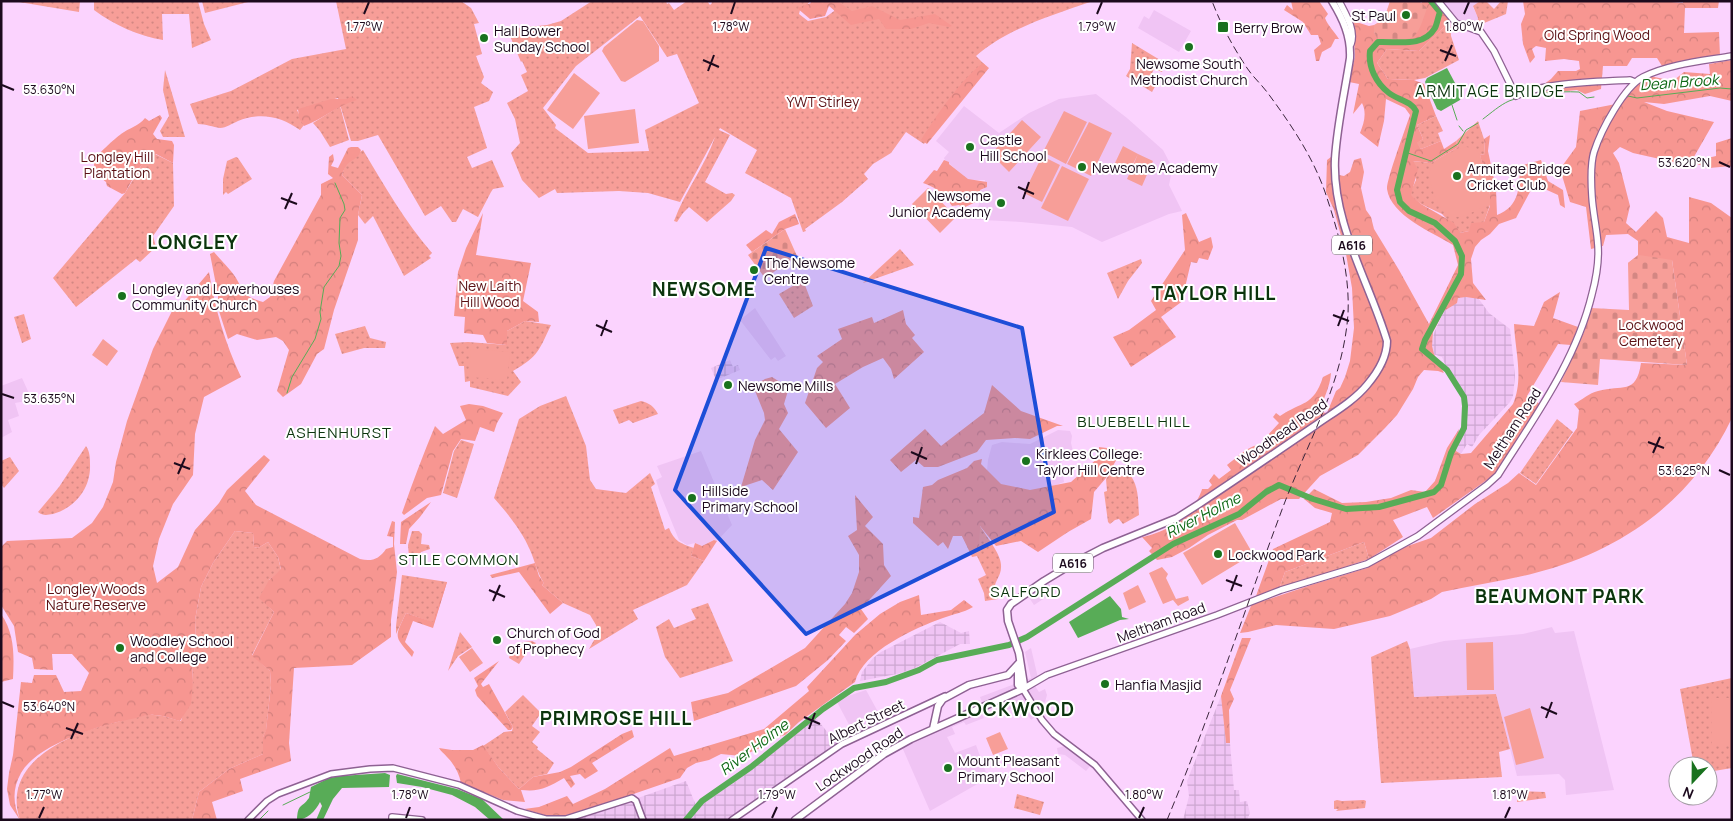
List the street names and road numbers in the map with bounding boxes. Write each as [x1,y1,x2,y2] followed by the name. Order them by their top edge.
[1332,236,1372,254] road number: A616
[1479,384,1545,472] street label: Meltham Road
[1233,394,1331,470] street label: Woodhead Road
[1053,554,1093,572] road number: A616
[1114,597,1208,647] street label: Meltham Road
[824,694,908,748] street label: Albert Street
[812,723,906,795] street label: Lockwood Road

